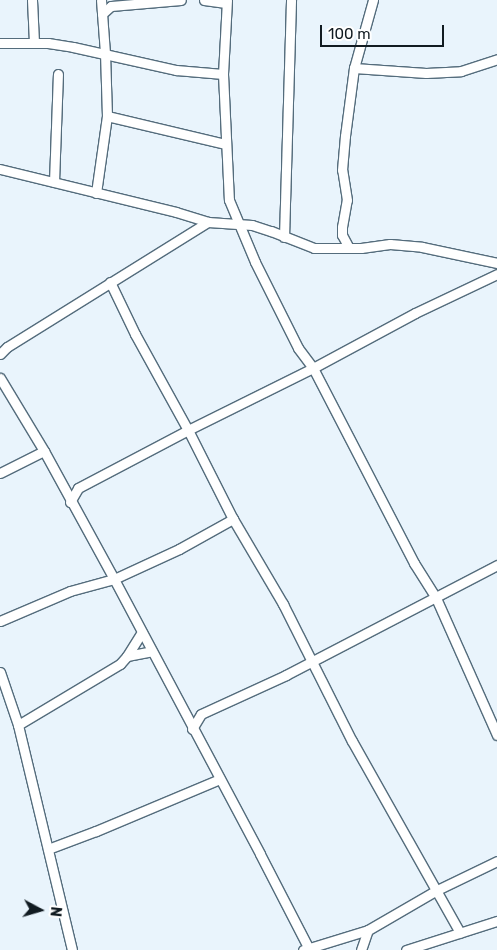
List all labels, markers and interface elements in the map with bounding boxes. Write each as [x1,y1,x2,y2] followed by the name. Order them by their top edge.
[322,15,446,47] scale bar
[328,25,370,43] text: 100 m
[15,885,65,935] north arrow
[46,906,64,918] text: N

